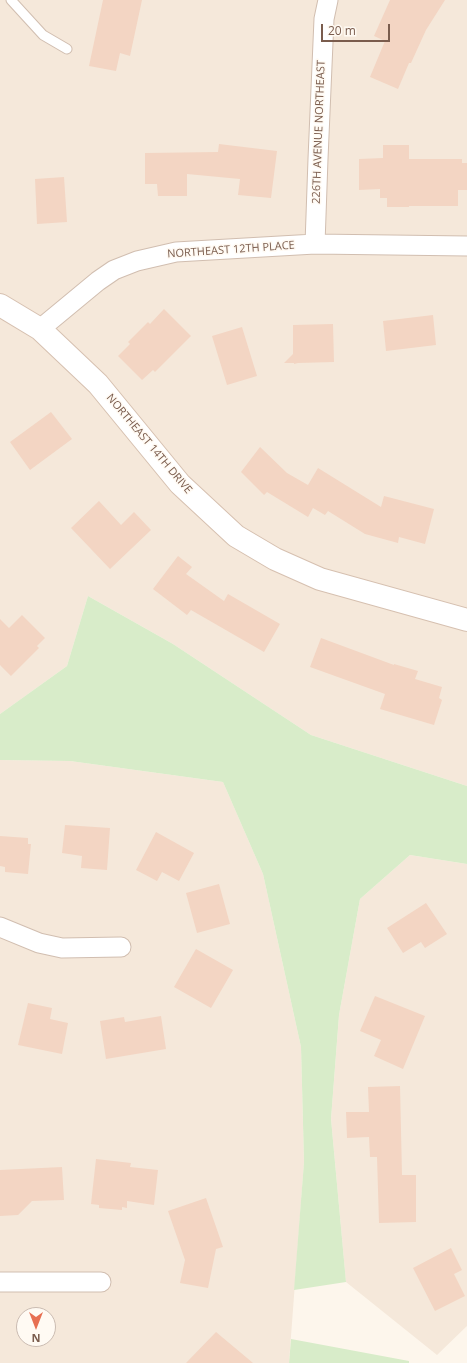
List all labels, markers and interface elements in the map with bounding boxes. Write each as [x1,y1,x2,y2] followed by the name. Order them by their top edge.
[323,16,392,42] scale bar
[328,22,356,39] text: 20 m
[310,60,328,204] street label: 226TH AVENUE NORTHEAST
[167,239,295,261] street label: NORTHEAST 12TH PLACE
[103,392,195,496] street label: NORTHEAST 14TH DRIVE
[16,1307,56,1347] north arrow
[32,1331,40,1346] text: N

